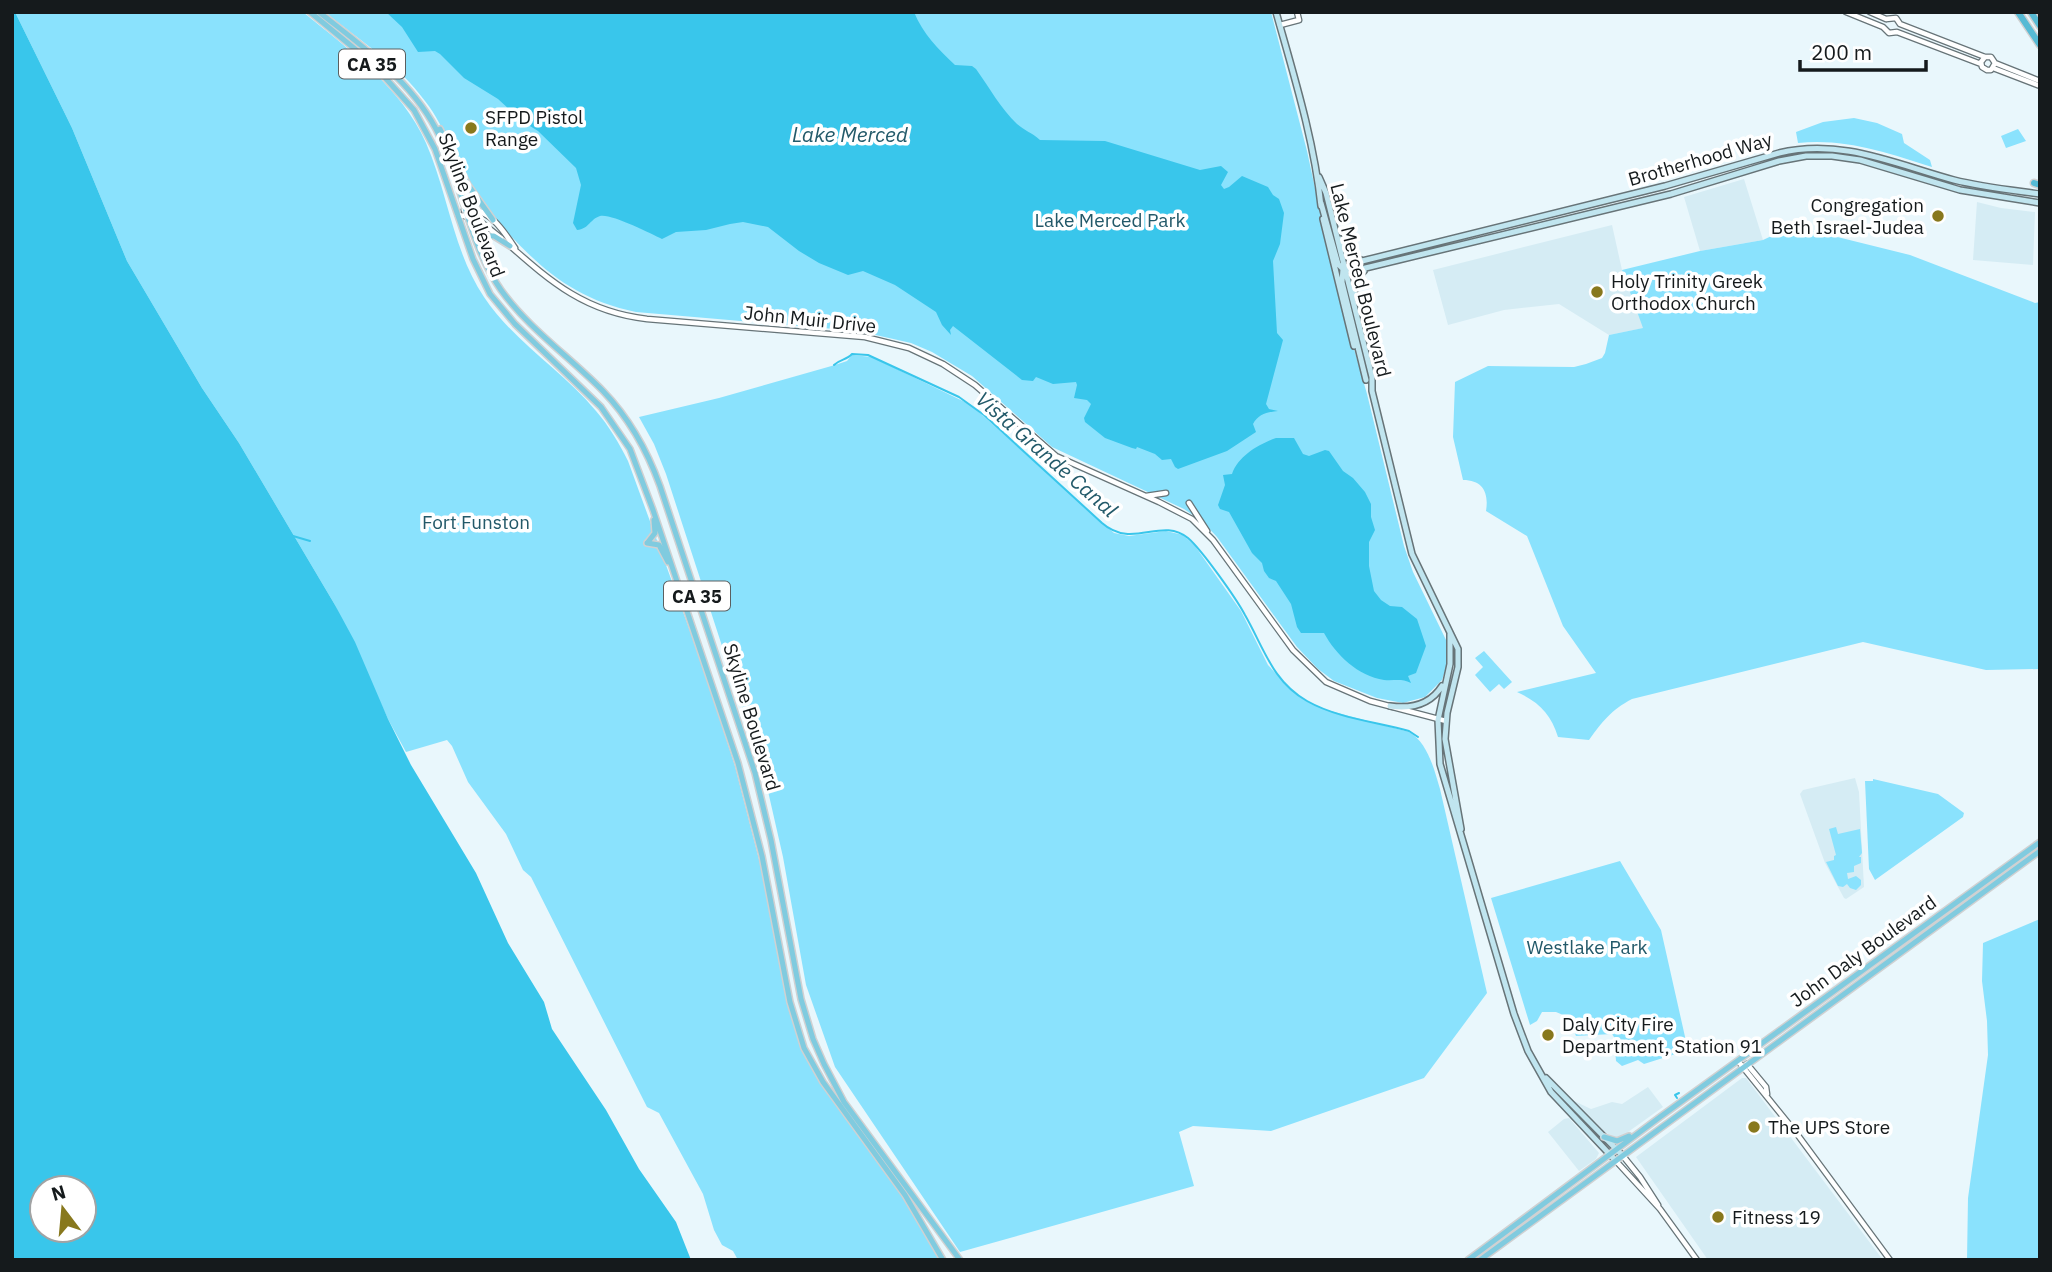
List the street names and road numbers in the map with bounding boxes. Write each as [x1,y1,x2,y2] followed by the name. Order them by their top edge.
[339,50,405,78] road number: CA 35
[1625,127,1775,191] street label: Brotherhood Way
[433,129,511,281] street label: Skyline Boulevard
[1325,181,1397,379] street label: Lake Merced Boulevard
[743,300,877,338] street label: John Muir Drive
[664,582,730,610] road number: CA 35
[718,640,786,794] street label: Skyline Boulevard
[1785,890,1941,1012] street label: John Daly Boulevard

